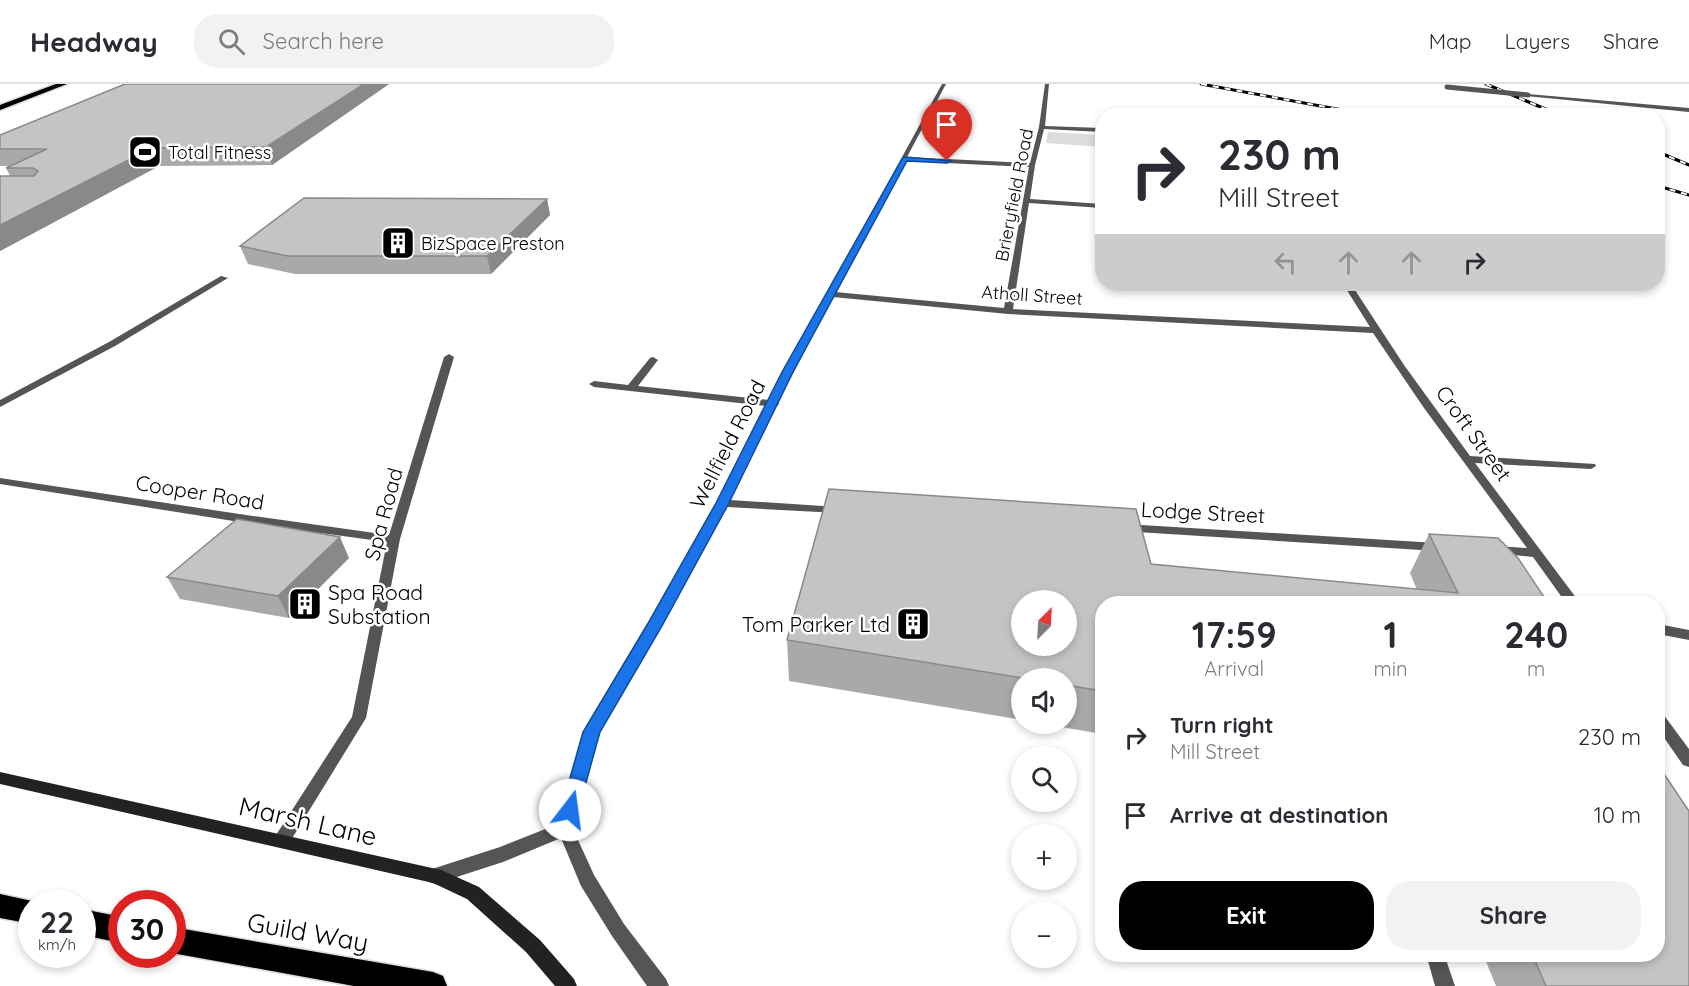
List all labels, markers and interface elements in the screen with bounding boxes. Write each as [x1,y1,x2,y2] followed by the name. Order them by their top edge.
[194,14,614,68] search box
[30,24,158,59] text: Headway
[215,25,248,58] icon: search
[263,27,384,55] text: Search here
[1429,28,1472,54] text: Map
[1505,28,1570,54] text: Layers
[1603,28,1659,54] text: Share
[921,99,972,161] pin
[930,108,963,141] icon: arrive
[990,127,1038,263] street label: Brieryfield Road
[1218,128,1341,181] text: 230 m
[1119,132,1197,210] icon: right
[127,134,163,170] sports icon: Total Fitness
[168,141,271,164] place label: Total Fitness
[1218,180,1340,214] text: Mill Street
[380,225,416,261] building icon: BizSpace Preston
[421,232,565,255] place label: BizSpace Preston
[1269,246,1302,279] icon: left
[1332,246,1365,279] icon: ahead
[1395,246,1428,279] icon: ahead
[1458,246,1491,279] icon: right
[981,280,1083,310] street label: Atholl Street
[684,375,770,513] street label: Wellfield Road
[1431,380,1517,486] street label: Croft Street
[358,465,408,563] street label: Spa Road
[134,469,266,515] street label: Cooper Road
[1140,496,1266,528] street label: Lodge Street
[328,579,431,629] place label: Spa Road Substation
[287,586,323,622] building icon: Spa Road Substation
[1011,590,1077,656] north arrow
[1011,590,1077,968] map controls
[895,606,931,642] building icon: Tom Parker Ltd
[742,611,890,637] place label: Tom Parker Ltd
[1192,612,1277,657] text: 17:59
[1383,612,1397,657] text: 1
[1504,612,1568,657] text: 240
[1204,656,1264,681] text: Arrival
[1373,656,1408,681] text: min
[1527,656,1545,681] text: m
[1011,668,1077,734] button: sound
[1170,711,1274,739] text: Turn right
[1119,721,1152,754] icon: right
[1578,723,1641,751] text: 230 m
[1170,739,1260,764] text: Mill Street
[1011,746,1077,812] button: search
[538,778,602,842] position arrow
[236,789,380,853] street label: Marsh Lane
[1119,799,1152,832] icon: arrive
[1170,801,1388,829] text: Arrive at destination
[1594,801,1641,829] text: 10 m
[1011,824,1077,890] button: +
[1119,881,1374,950] button: Exit
[1386,881,1641,950] button: Share
[108,890,186,968] speed limit sign: 30
[1011,902,1077,968] button: −
[40,903,74,941] text: 22
[245,905,371,959] street label: Guild Way
[38,935,76,954] text: km/h

